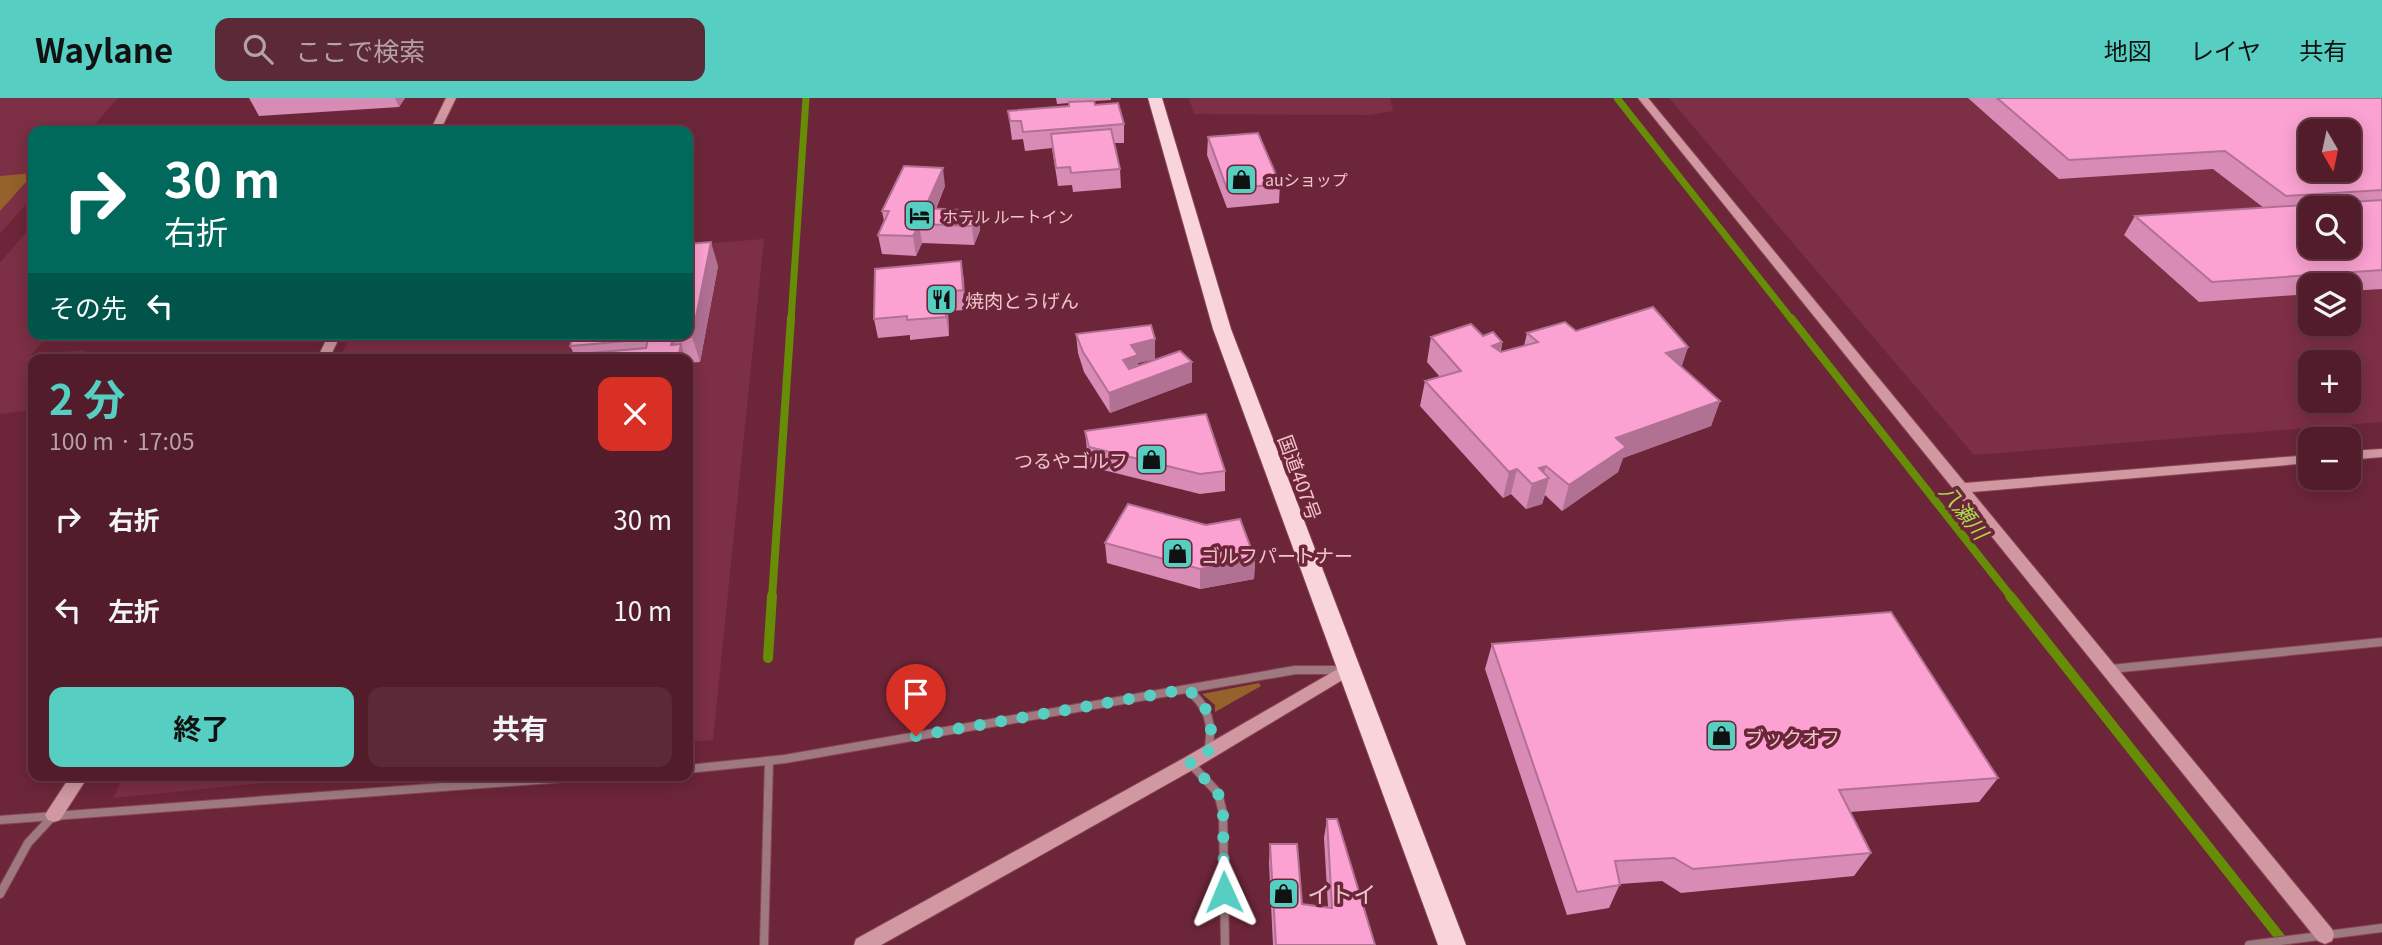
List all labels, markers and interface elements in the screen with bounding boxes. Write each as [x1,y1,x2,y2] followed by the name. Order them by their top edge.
[215,18,705,81] search box
[35,25,173,73] text: Waylane
[239,30,277,68] icon: search
[295,31,425,68] text: ここで検索
[2104,32,2152,67] text: 地図
[2190,32,2261,67] text: レイヤ
[2299,32,2347,67] text: 共有
[2298,119,2361,182] north arrow
[2298,119,2361,490] map controls
[164,141,280,212] text: 30 m
[49,154,140,245] icon: right
[1225,162,1259,196] shop icon: auショップ
[1265,167,1348,191] place label: auショップ
[2298,196,2361,259] button: search
[902,199,936,233] hotel icon: ホテル ルートイン
[942,204,1074,228] place label: ホテル ルートイン
[164,207,228,253] text: 右折
[2298,273,2361,336] button: layers
[925,282,959,316] restaurant icon: 焼肉とうげん
[965,286,1079,313] place label: 焼肉とうげん
[141,287,179,325] icon: left
[49,288,127,325] text: その先
[2298,350,2361,413] button: +
[49,366,125,427] text: 2 分
[598,377,672,451] button: close
[49,423,194,457] text: 100 m · 17:05
[2298,427,2361,490] button: −
[1273,431,1329,523] street label: 国道407号
[1134,442,1168,476] shop icon: つるやゴルフ
[1014,446,1128,473] place label: つるやゴルフ
[1934,477,1997,547] water label: 八瀬川
[49,500,87,538] icon: right
[108,500,160,537] text: 右折
[613,500,672,537] text: 30 m
[1161,537,1195,571] shop icon: ゴルフパートナー
[1201,541,1353,568] place label: ゴルフパートナー
[49,591,87,629] icon: left
[108,591,160,628] text: 左折
[613,591,672,628] text: 10 m
[886,664,946,736] pin
[897,675,935,713] icon: arrive
[49,687,354,767] button: 終了
[368,687,672,767] button: 共有
[1705,719,1739,753] shop icon: ブックオフ
[1745,723,1840,750] place label: ブックオフ
[1187,855,1261,929] position arrow
[1267,876,1301,910] shop icon: イトイ
[1307,876,1376,910] place label: イトイ

